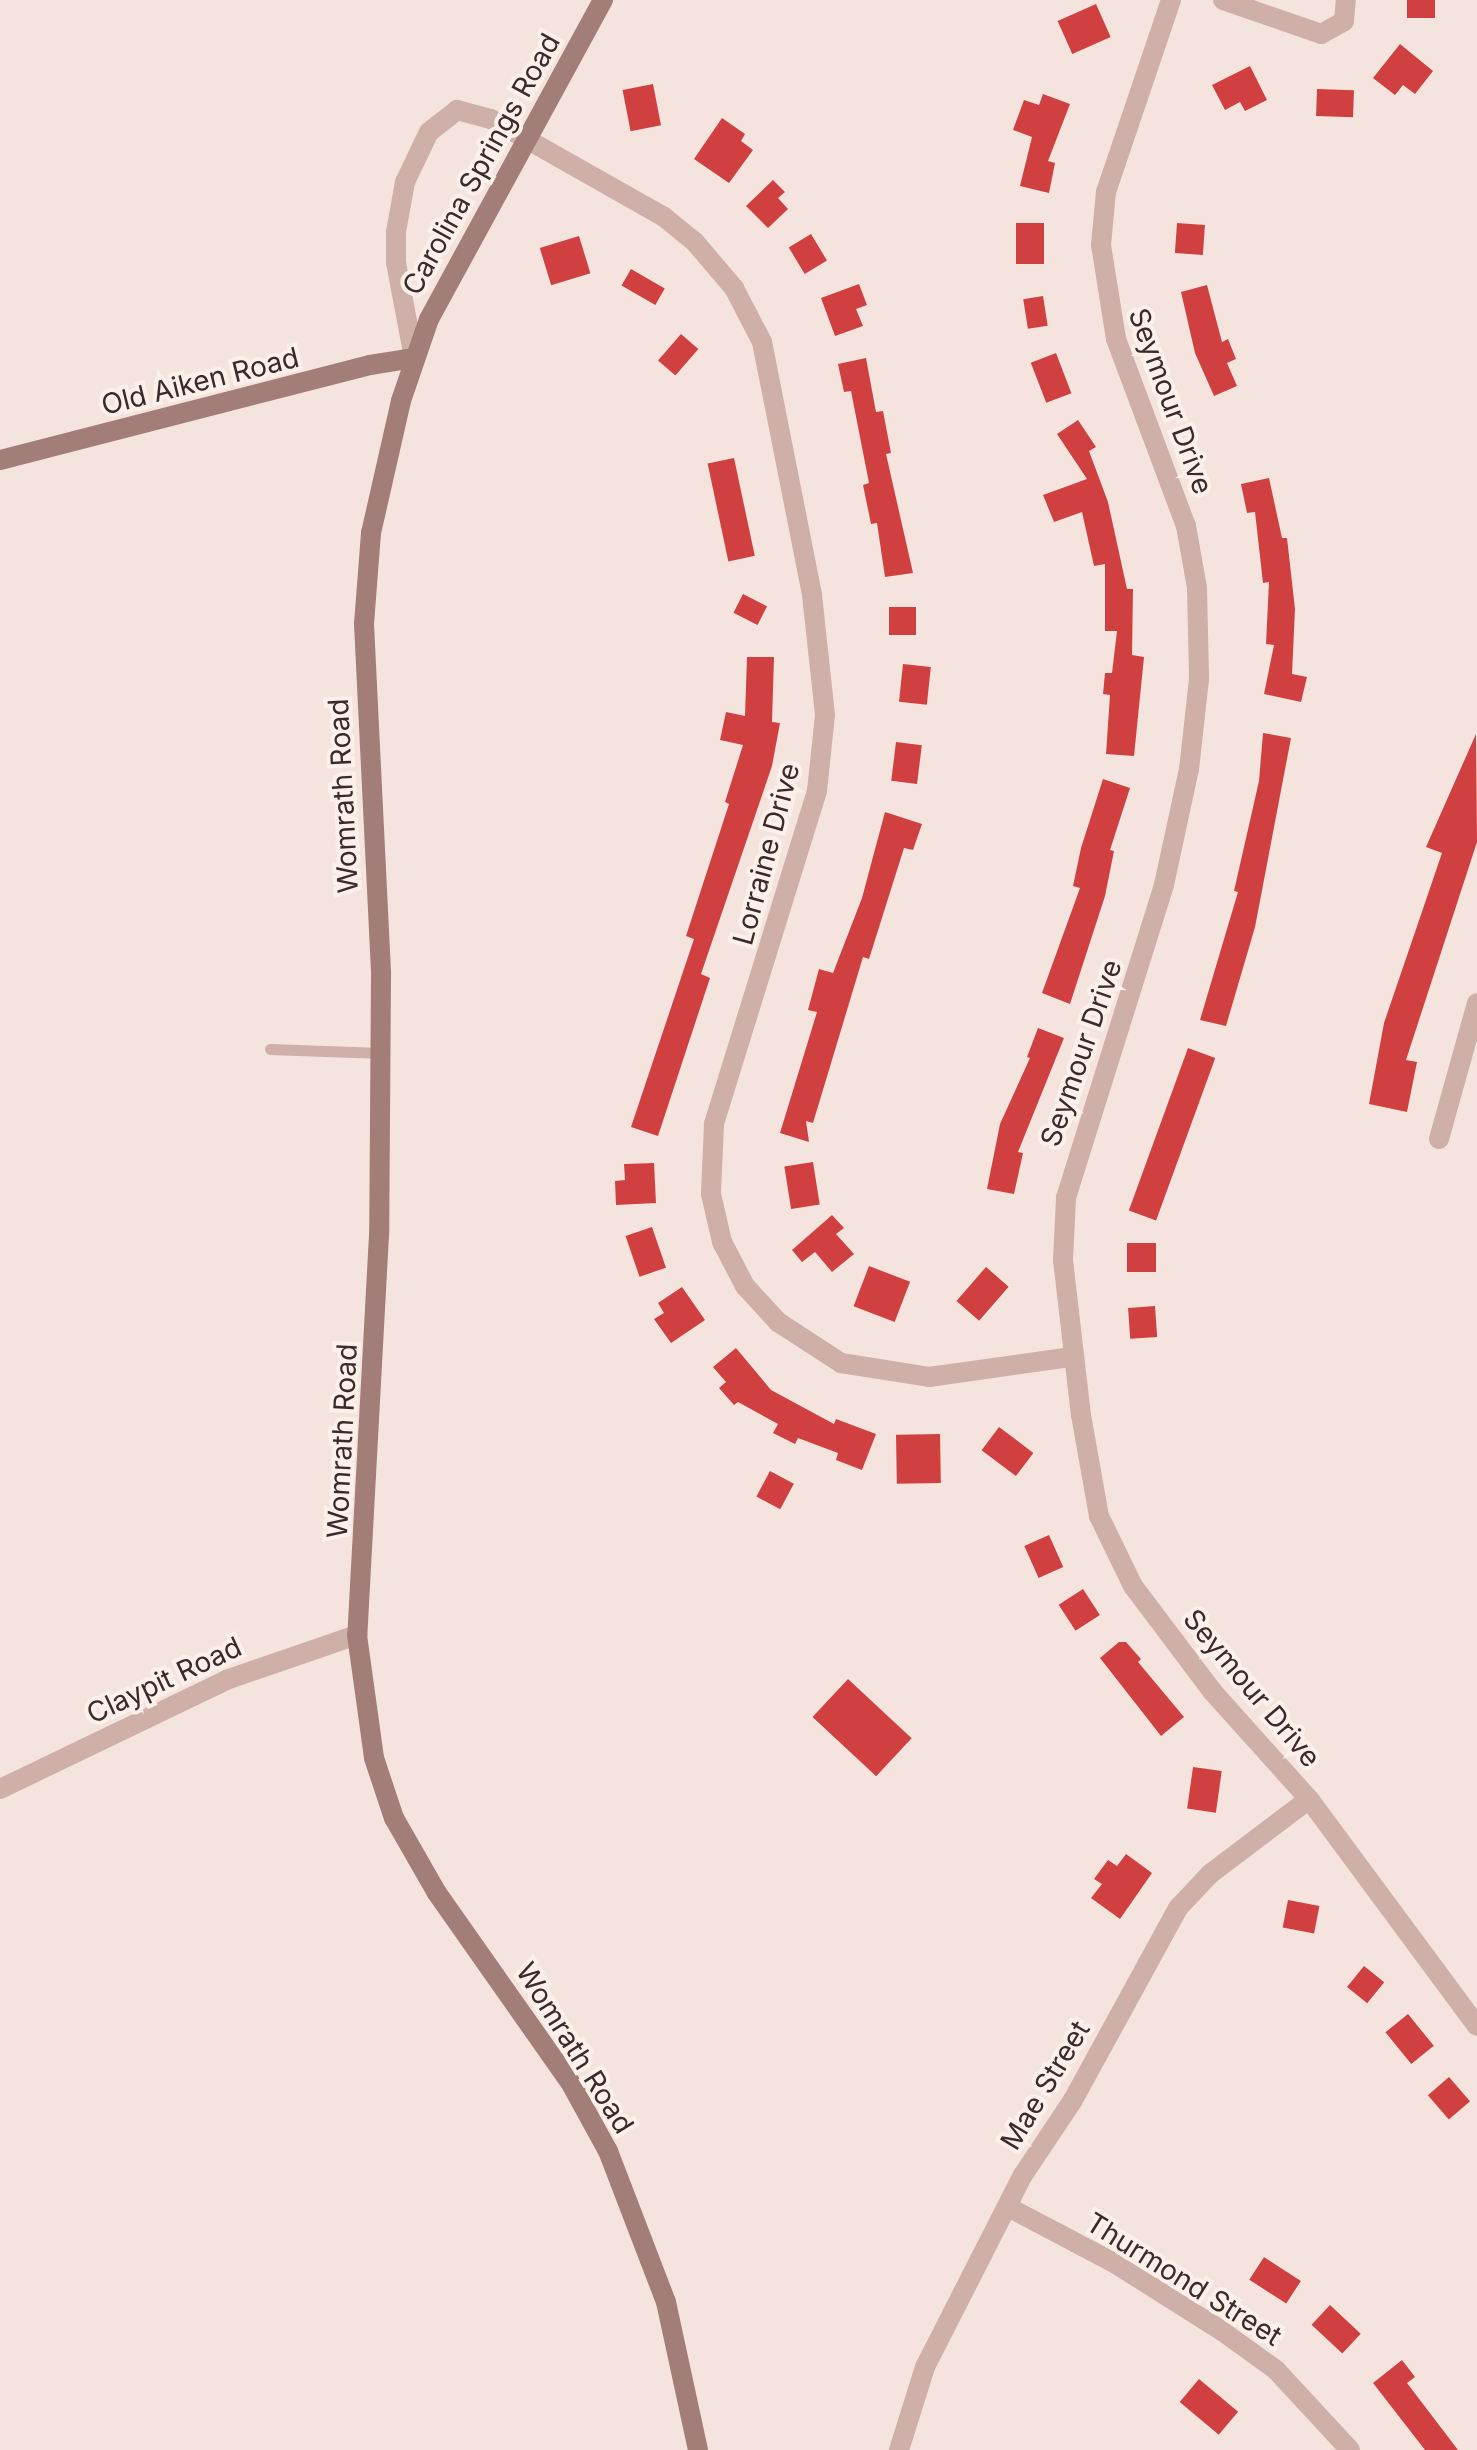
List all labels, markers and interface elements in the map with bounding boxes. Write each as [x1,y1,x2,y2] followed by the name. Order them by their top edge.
[395,27,567,301] street label: Carolina Springs Road
[1122,304,1220,498] street label: Seymour Drive
[98,340,302,422] street label: Old Aiken Road
[321,698,365,894] street label: Womrath Road
[726,759,806,949] street label: Lorraine Drive
[1033,955,1129,1151] street label: Seymour Drive
[320,1343,364,1539] street label: Womrath Road
[1176,1602,1328,1774] street label: Seymour Drive
[81,1630,247,1730] street label: Claypit Road
[509,1956,641,2140] street label: Womrath Road
[993,2015,1097,2155] street label: Mae Street
[1080,2205,1288,2353] street label: Thurmond Street

